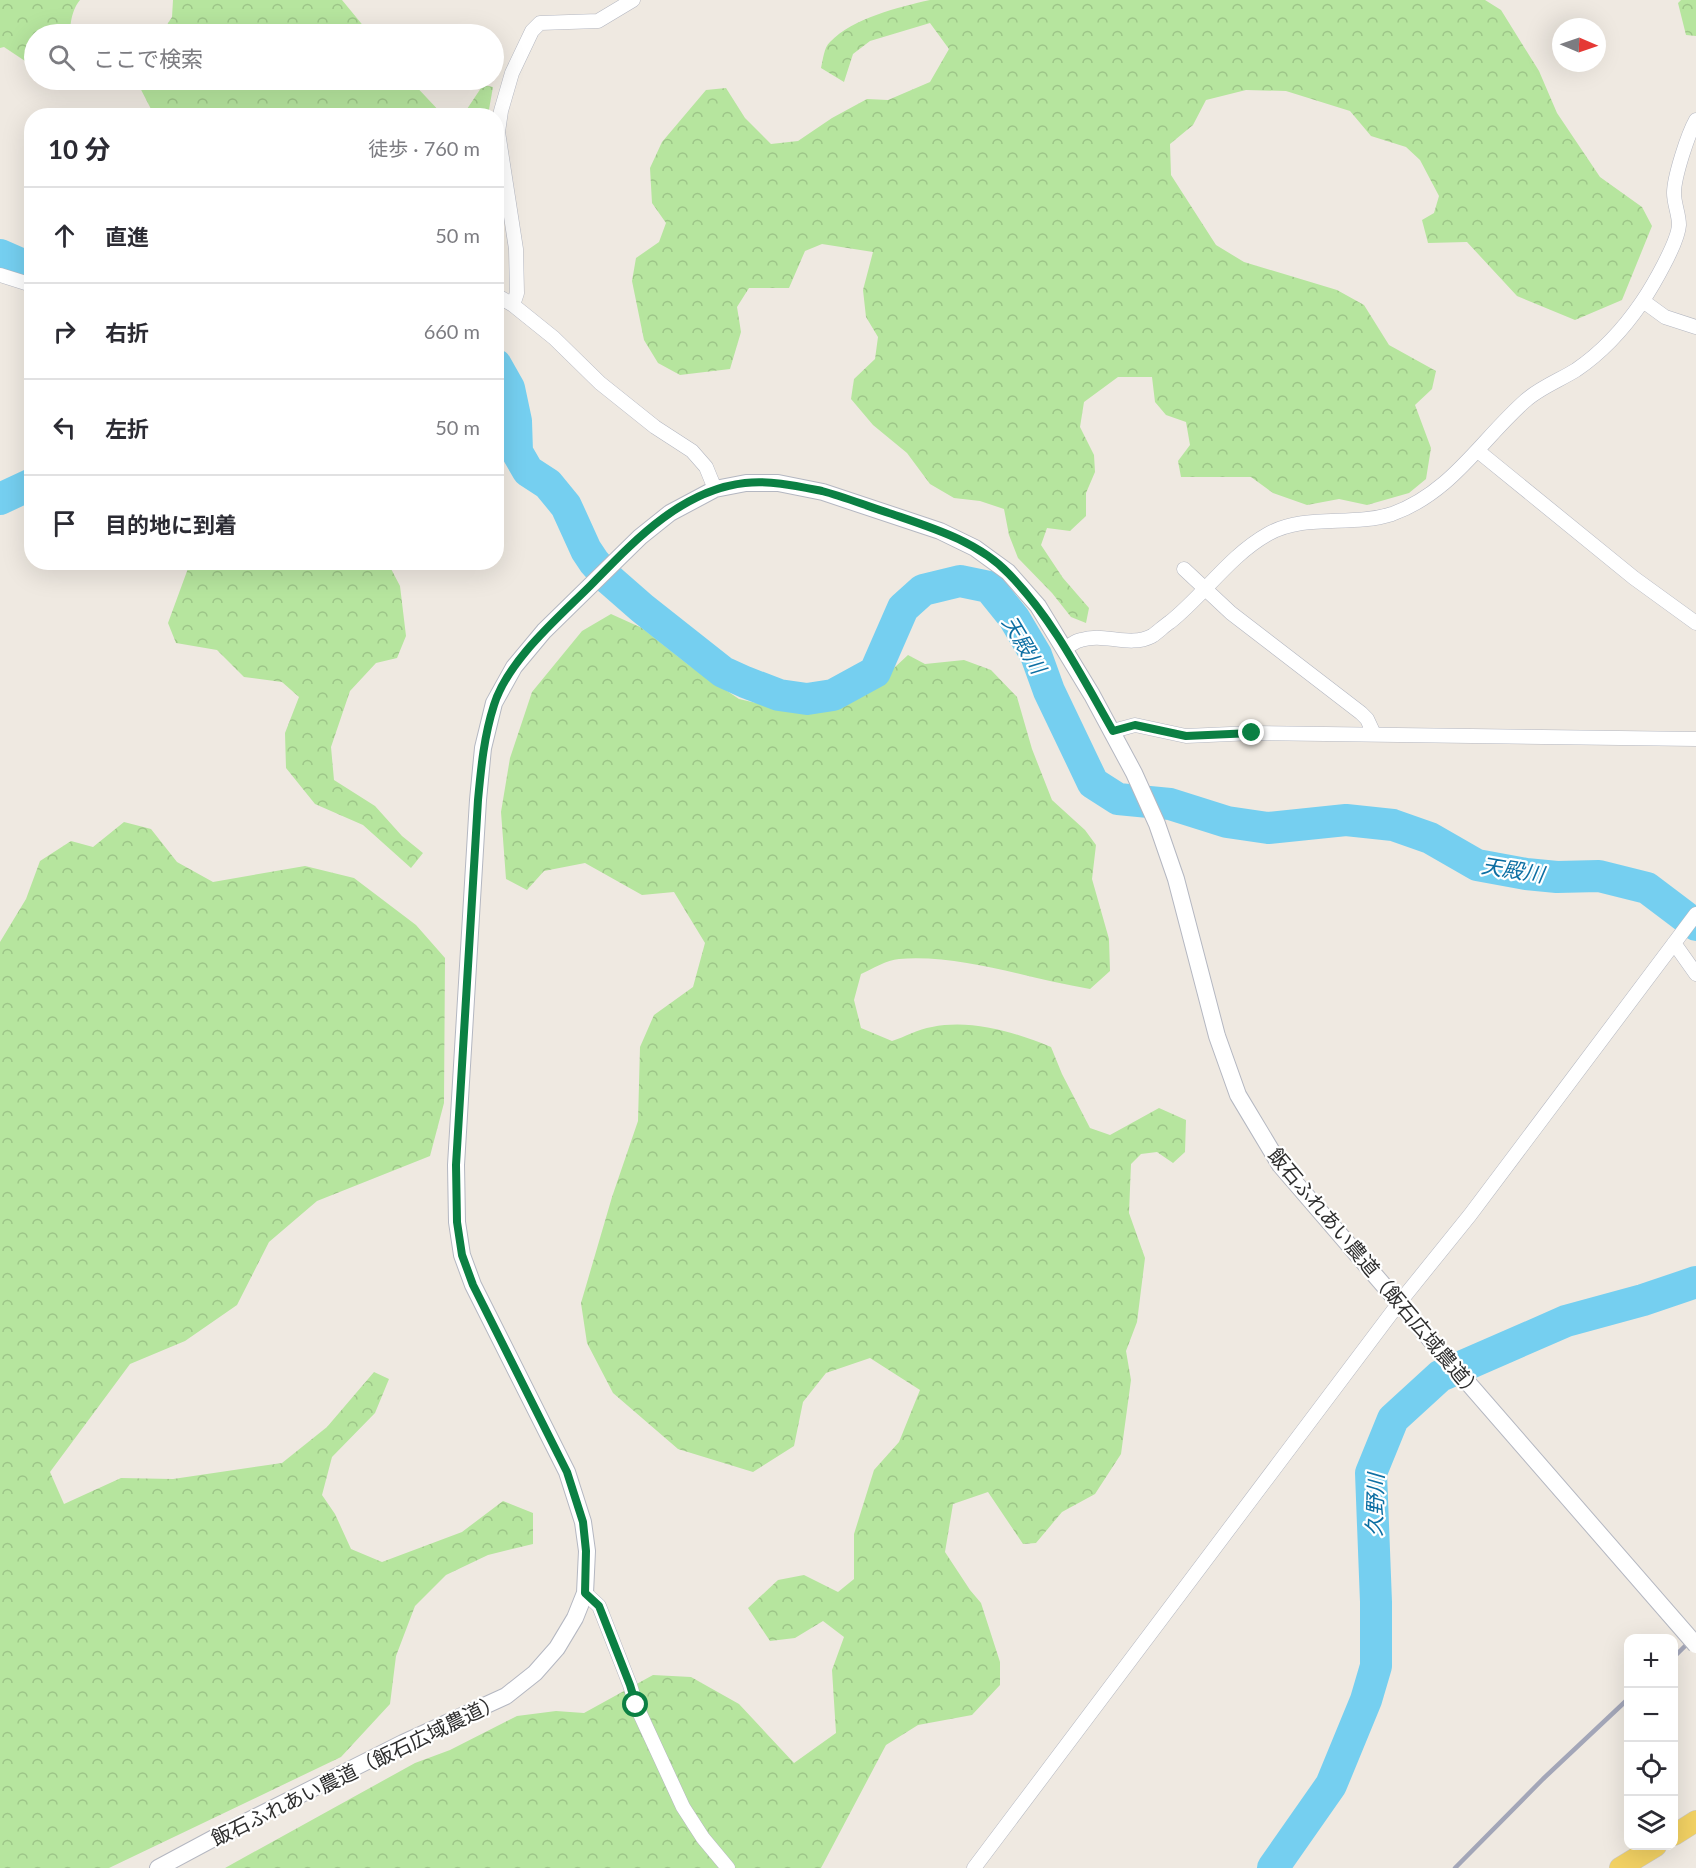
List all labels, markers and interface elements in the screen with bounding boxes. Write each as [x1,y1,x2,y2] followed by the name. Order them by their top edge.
[1552,18,1606,72] north arrow
[24,24,504,90] search box
[45,41,78,74] icon: search
[93,45,203,72] text: ここで検索
[48,133,110,165] text: 10 分
[368,136,480,160] text: 徒歩 · 760 m
[48,219,81,252] icon: ahead
[105,223,149,250] text: 直進
[435,223,480,247] text: 50 m
[48,315,81,348] icon: right
[105,319,149,346] text: 右折
[424,319,480,343] text: 660 m
[48,411,81,444] icon: left
[105,415,149,442] text: 左折
[435,415,480,439] text: 50 m
[48,507,81,540] icon: arrive
[105,511,237,538] text: 目的地に到着
[998,611,1053,679] water label: 天殿川
[1238,719,1264,745] route end
[1480,852,1548,887] water label: 天殿川
[1264,1143,1488,1403] street label: 飯石ふれあい農道（飯石広域農道）
[1360,1471,1388,1537] water label: 久野川
[1624,1634,1678,1850] map controls
[1624,1634,1678,1688] button: +
[207,1688,505,1850] street label: 飯石ふれあい農道（飯石広域農道）
[1624,1688,1678,1742] button: −
[622,1691,648,1717] route start
[1624,1742,1678,1796] button: locate
[1624,1796,1678,1850] button: layers

